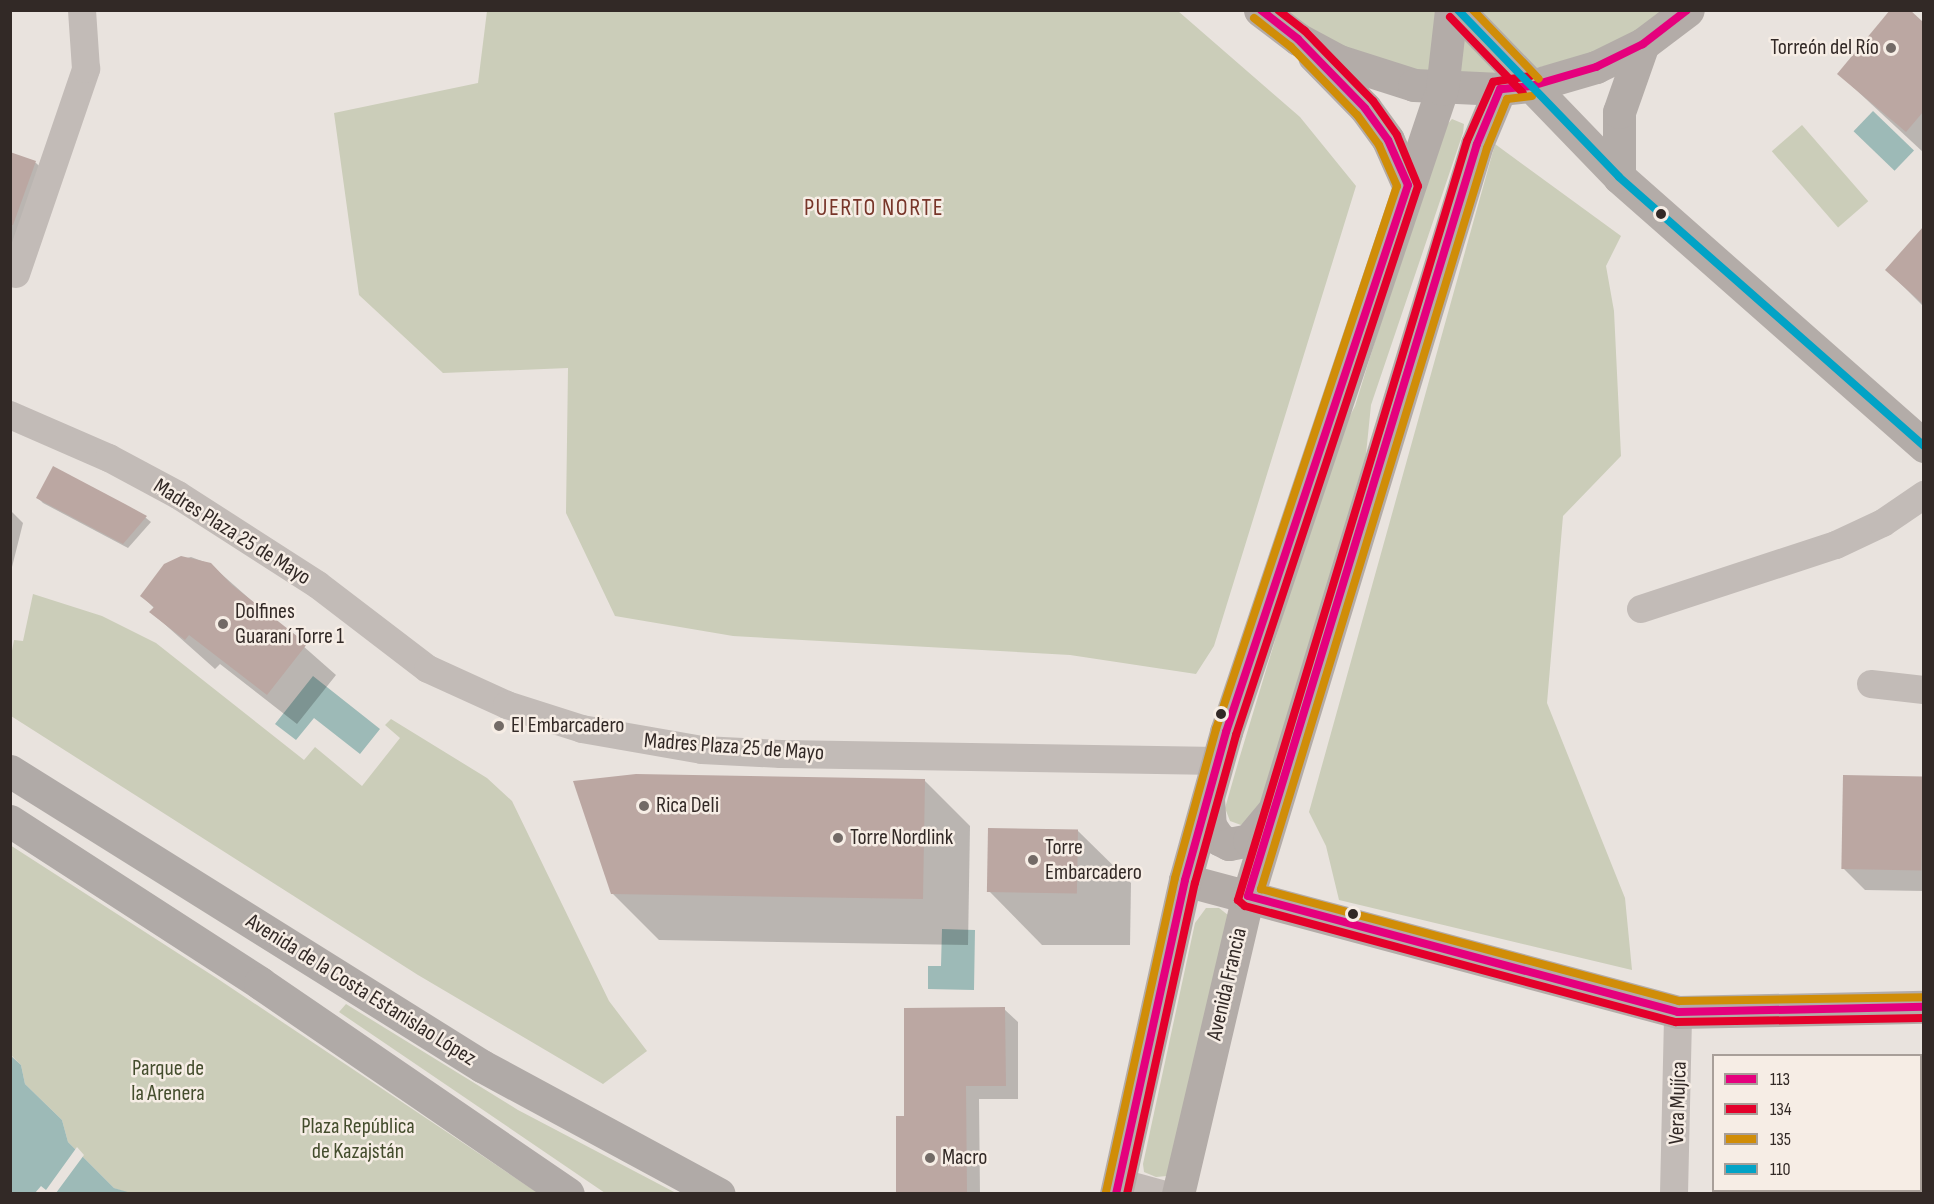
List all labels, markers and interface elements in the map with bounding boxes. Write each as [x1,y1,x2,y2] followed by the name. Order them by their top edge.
[1770,35,1879,61] place label: Torreón del Río
[1884,41,1898,55] marker: Torreón del Río
[804,194,944,222] district label: PUERTO NORTE
[1655,208,1667,220] unlabelled marker
[149,473,315,591] street label: Madres Plaza 25 de Mayo
[235,598,344,650] place label: Dolfines Guaraní Torre 1
[216,617,230,631] marker: Dolfines Guaraní Torre 1
[1215,708,1227,720] unlabelled marker
[511,713,624,739] place label: El Embarcadero
[492,719,506,733] marker: El Embarcadero
[643,728,825,766] street label: Madres Plaza 25 de Mayo
[656,793,719,819] place label: Rica Deli
[637,799,651,813] marker: Rica Deli
[850,825,953,851] place label: Torre Nordlink
[831,831,845,845] marker: Torre Nordlink
[1045,834,1142,885] place label: Torre Embarcadero
[1026,853,1040,867] marker: Torre Embarcadero
[241,908,481,1072] street label: Avenida de la Costa Estanislao López
[1347,908,1359,920] unlabelled marker
[1201,925,1253,1043] street label: Avenida Francia
[1712,1054,1922,1192] legend
[131,1055,205,1106] park label: Parque de la Arenera
[1663,1061,1693,1145] street label: Vera Mujíca
[1770,1069,1790,1090] text: 113
[1770,1099,1791,1120] text: 134
[301,1113,415,1164] park label: Plaza República de Kazajstán
[1770,1129,1791,1150] text: 135
[942,1145,987,1171] place label: Macro
[923,1151,937,1165] marker: Macro
[1770,1159,1791,1180] text: 110

